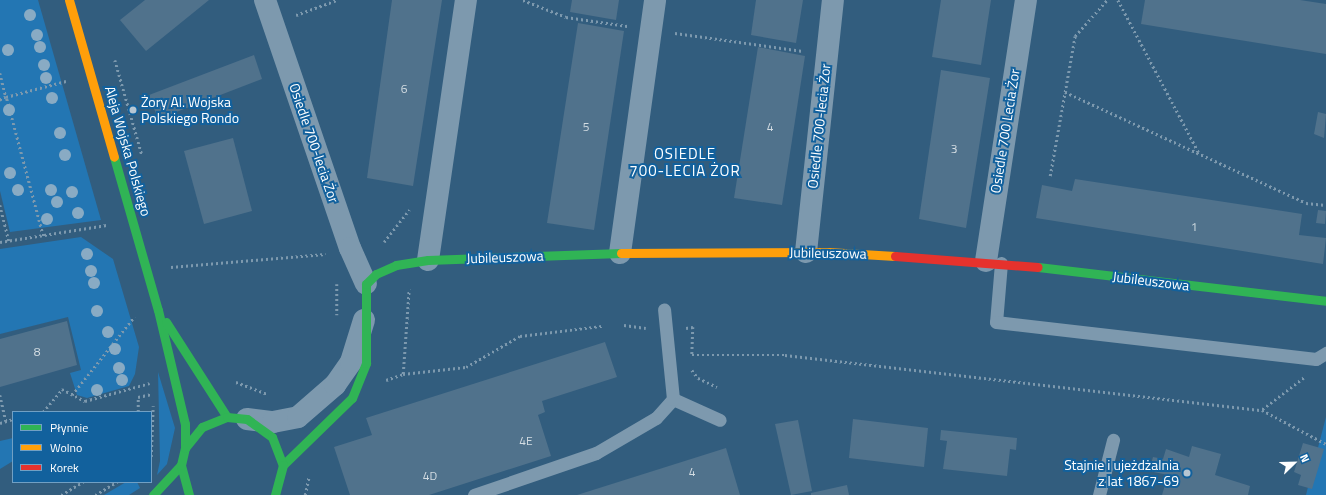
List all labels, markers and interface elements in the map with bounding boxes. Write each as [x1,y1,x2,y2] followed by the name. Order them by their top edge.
[804,63,834,189] street label: Osiedle 700-lecia Żor
[987,68,1023,194] street label: Osiedle 700 Lecia Żor
[286,81,342,205] street label: Osiedle 700-lecia Żor
[401,82,407,96] house number: 6
[101,84,155,218] street label: Aleja Wojska Polskiego
[141,94,239,126] place label: Żory Al. Wojska Polskiego Rondo
[128,105,138,115] marker: Żory Al. Wojska Polskiego Rondo
[583,120,589,134] house number: 5
[767,120,773,134] house number: 4
[951,142,957,156] house number: 3
[629,144,741,179] district label: OSIEDLE 700-LECIA ŻOR
[1191,220,1197,234] house number: 1
[789,244,867,262] street label: Jubileuszowa
[466,247,544,267] street label: Jubileuszowa
[1112,268,1190,294] street label: Jubileuszowa
[34,345,40,359] house number: 8
[12,411,152,483] legend
[50,418,88,437] text: Płynnie
[519,434,533,448] house number: 4E
[50,438,82,457] text: Wolno
[1274,443,1314,483] north arrow
[1296,452,1314,465] text: N
[1064,457,1179,490] place label: Stajnie i ujeżdżalnia z lat 1867-69
[50,458,79,477] text: Korek
[689,465,695,479] house number: 4
[1182,468,1192,478] marker: Stajnie i ujeżdżalnia z lat 1867-69
[423,469,437,483] house number: 4D

